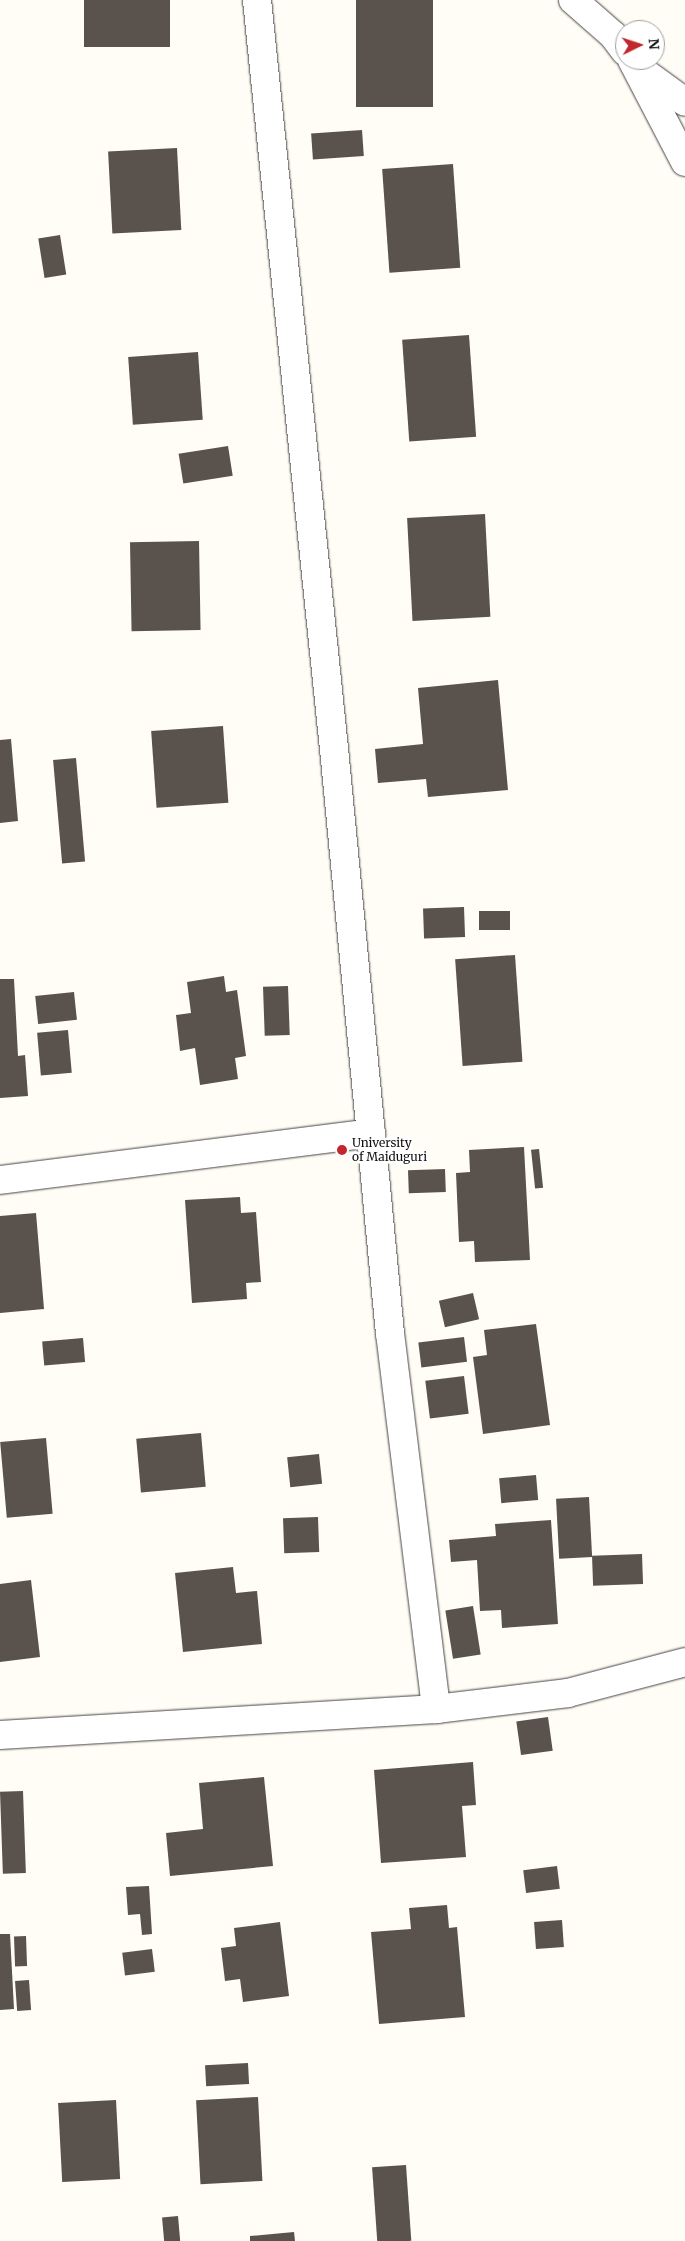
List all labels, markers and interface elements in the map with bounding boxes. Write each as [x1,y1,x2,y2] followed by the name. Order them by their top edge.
[615,20,665,70] north arrow
[645,38,663,50] text: N
[352,1136,427,1164] place label: University of Maiduguri
[336,1144,348,1156] marker: University of Maiduguri

